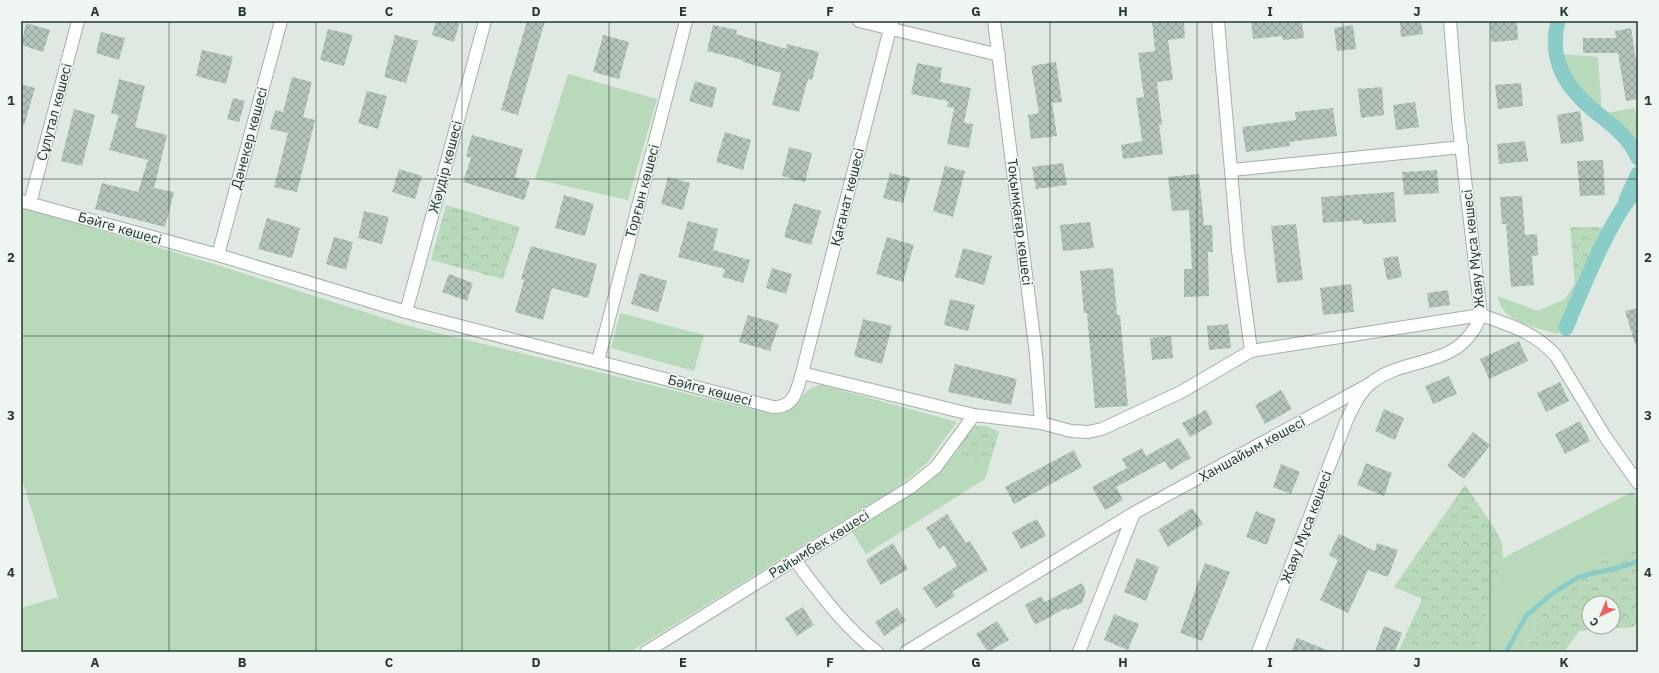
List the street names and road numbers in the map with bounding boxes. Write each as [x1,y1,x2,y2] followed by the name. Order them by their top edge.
[32,61,76,163] street label: Сұлутал көшесі
[227,85,271,191] street label: Дәнекер көшесі
[424,118,466,216] street label: Жәудір көшесі
[621,142,663,240] street label: Торғын көшесі
[826,146,868,248] street label: Қағанат көшесі
[1003,158,1037,286] street label: Тоқымқағар көшесі
[1458,189,1488,309] street label: Жаяу Мұса көшесі
[76,207,164,249] street label: Бәйге көшесі
[666,370,754,410] street label: Бәйге көшесі
[1196,412,1308,486] street label: Ханшайым көшесі
[1276,468,1336,586] street label: Жаяу Мұса көшесі
[765,506,873,582] street label: Райымбек көшесі

